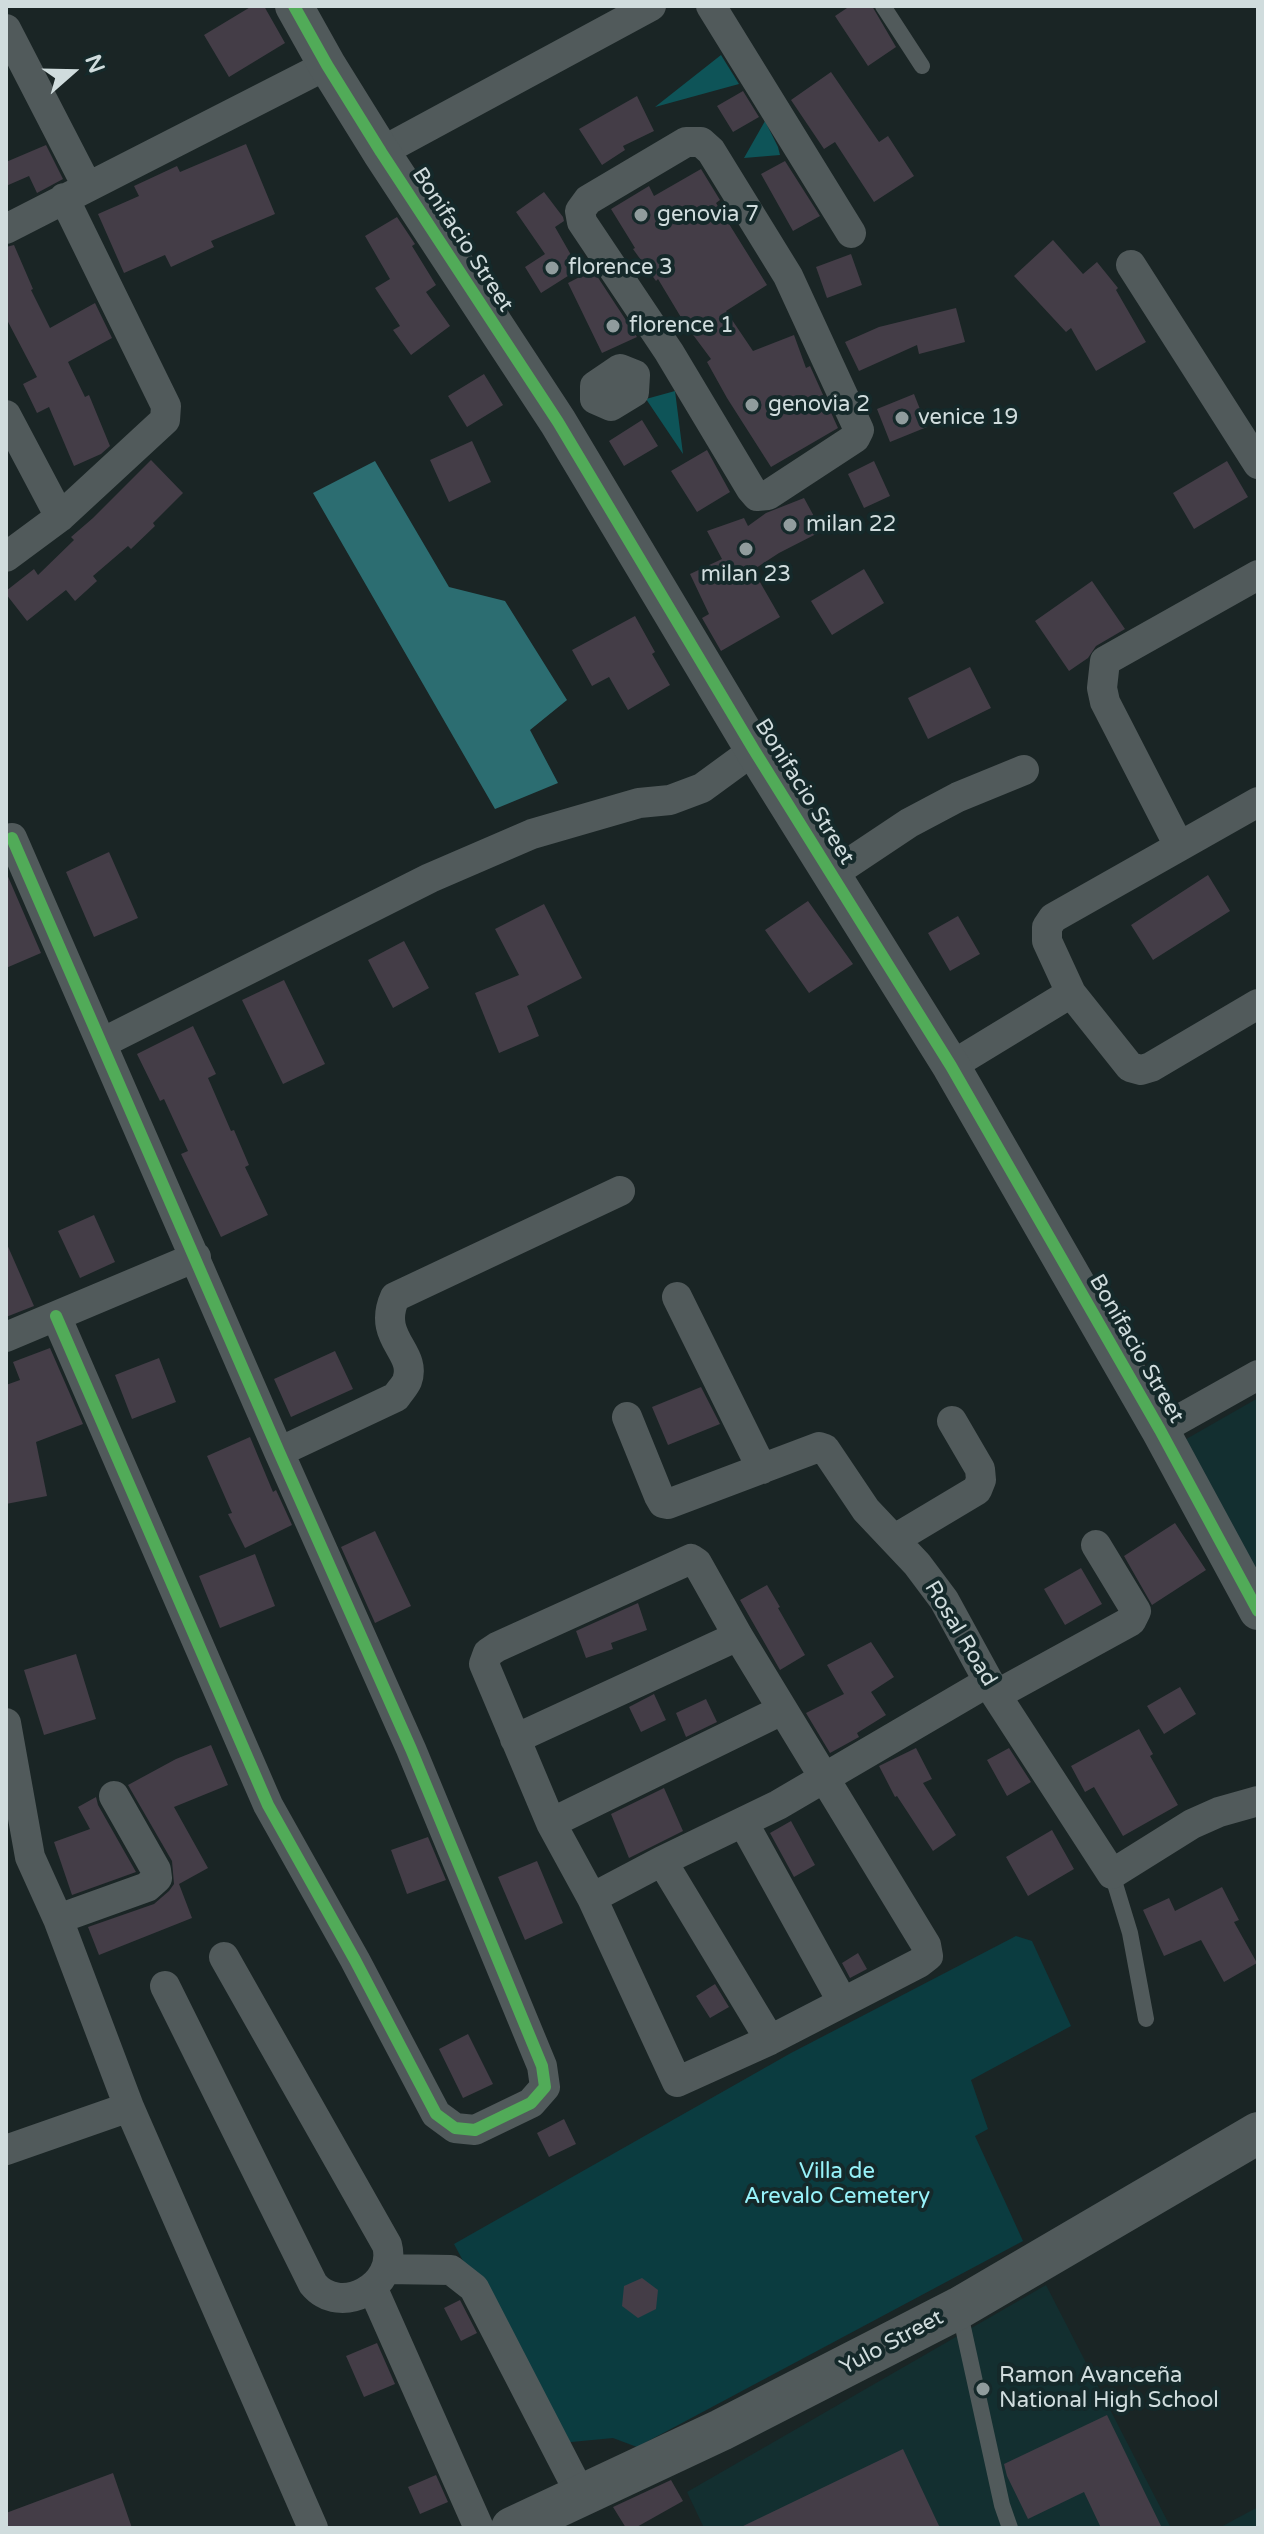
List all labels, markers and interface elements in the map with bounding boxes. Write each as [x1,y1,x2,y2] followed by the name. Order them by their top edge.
[32,32,112,112] north arrow
[79,51,110,77] text: N
[405,163,519,317] street label: Bonifacio Street
[657,202,759,228] place label: genovia 7
[632,206,650,224] marker: genovia 7
[568,255,673,281] place label: florence 3
[543,259,561,277] marker: florence 3
[629,313,734,339] place label: florence 1
[604,317,622,335] marker: florence 1
[768,392,870,418] place label: genovia 2
[743,396,761,414] marker: genovia 2
[918,405,1018,431] place label: venice 19
[893,409,911,427] marker: venice 19
[806,512,896,538] place label: milan 22
[781,516,799,534] marker: milan 22
[737,540,755,558] marker: milan 23
[701,562,791,588] place label: milan 23
[749,714,859,870] street label: Bonifacio Street
[1083,1270,1189,1428] street label: Bonifacio Street
[918,1576,1002,1692] street label: Rosal Road
[744,2159,930,2210] park label: Villa de Arevalo Cemetery
[836,2305,948,2381] street label: Yulo Street
[999,2363,1219,2414] place label: Ramon Avanceña National High School
[974,2380,992,2398] marker: Ramon Avanceña National High School

